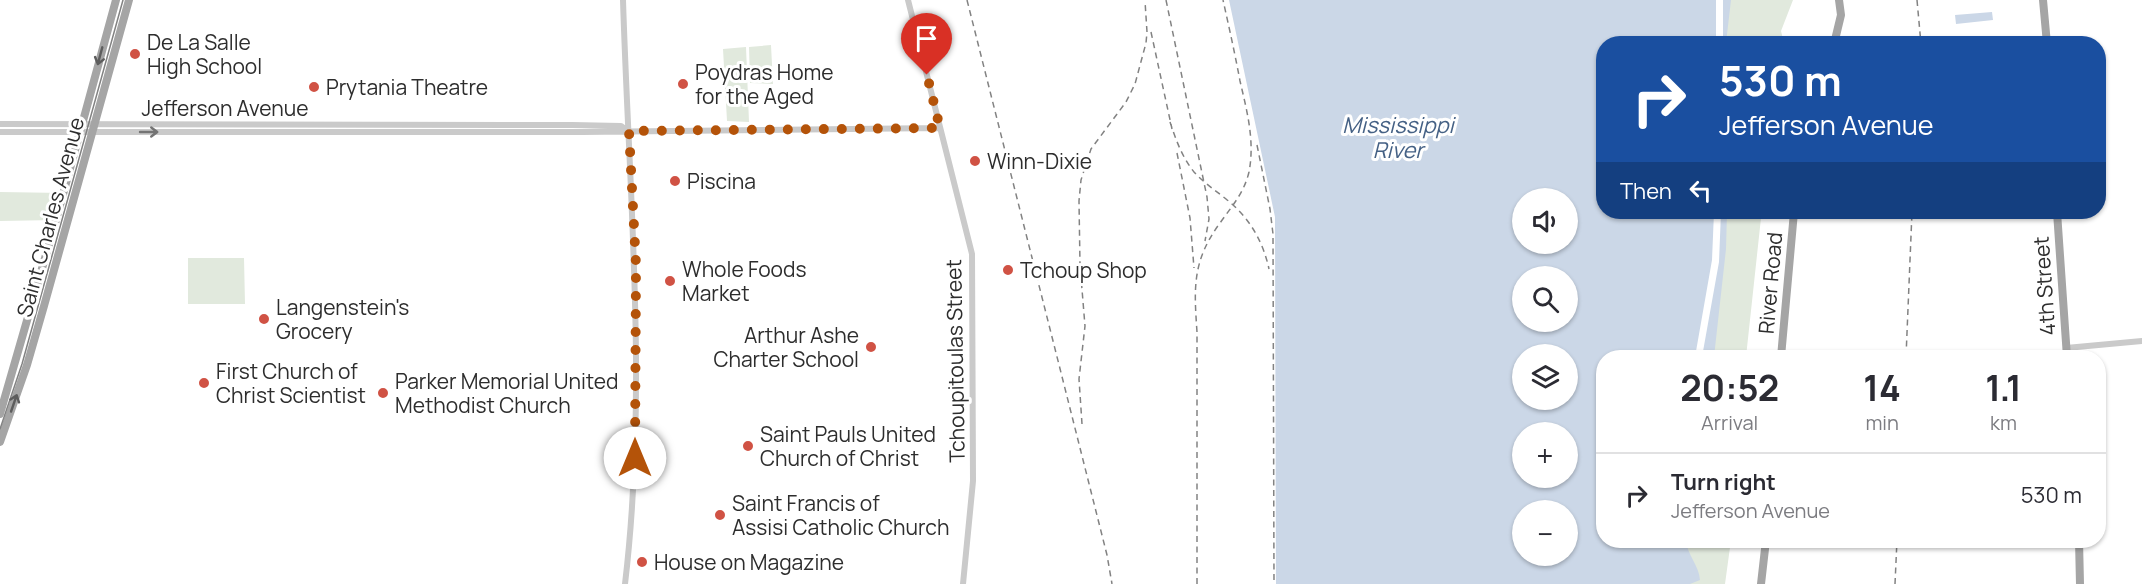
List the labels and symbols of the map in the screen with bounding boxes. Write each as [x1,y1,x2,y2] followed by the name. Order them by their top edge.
[901,13,952,75] pin
[147,28,262,80] place label: De La Salle High School
[94,46,105,65] one-way arrow
[128,47,142,61] marker: De La Salle High School
[695,58,834,110] place label: Poydras Home for the Aged
[326,73,488,101] place label: Prytania Theatre
[676,77,690,91] marker: Poydras Home for the Aged
[307,80,321,94] marker: Prytania Theatre
[142,94,308,122] street label: Jefferson Avenue
[1342,110,1457,165] water label: Mississippi River
[10,114,90,320] street label: Saint Charles Avenue
[139,126,159,138] one-way arrow
[987,147,1092,175] place label: Winn-Dixie
[968,154,982,168] marker: Winn-Dixie
[687,167,756,195] place label: Piscina
[668,174,682,188] marker: Piscina
[1752,231,1788,335] street label: River Road
[2027,236,2061,336] street label: 4th Street
[682,255,807,307] place label: Whole Foods Market
[1020,256,1147,284] place label: Tchoup Shop
[939,259,971,463] street label: Tchoupitoulas Street
[1001,263,1015,277] marker: Tchoup Shop
[663,274,677,288] marker: Whole Foods Market
[276,293,409,345] place label: Langenstein's Grocery
[257,312,271,326] marker: Langenstein's Grocery
[713,321,859,373] place label: Arthur Ashe Charter School
[864,340,878,354] marker: Arthur Ashe Charter School
[216,357,366,409] place label: First Church of Christ Scientist
[395,367,619,419] place label: Parker Memorial United Methodist Church
[197,376,211,390] marker: First Church of Christ Scientist
[376,386,390,400] marker: Parker Memorial United Methodist Church
[10,394,21,413] one-way arrow
[760,420,936,472] place label: Saint Pauls United Church of Christ
[603,426,667,490] position arrow
[741,439,755,453] marker: Saint Pauls United Church of Christ
[732,489,949,541] place label: Saint Francis of Assisi Catholic Church
[713,508,727,522] marker: Saint Francis of Assisi Catholic Church
[654,548,844,576] place label: House on Magazine
[635,555,649,569] marker: House on Magazine

